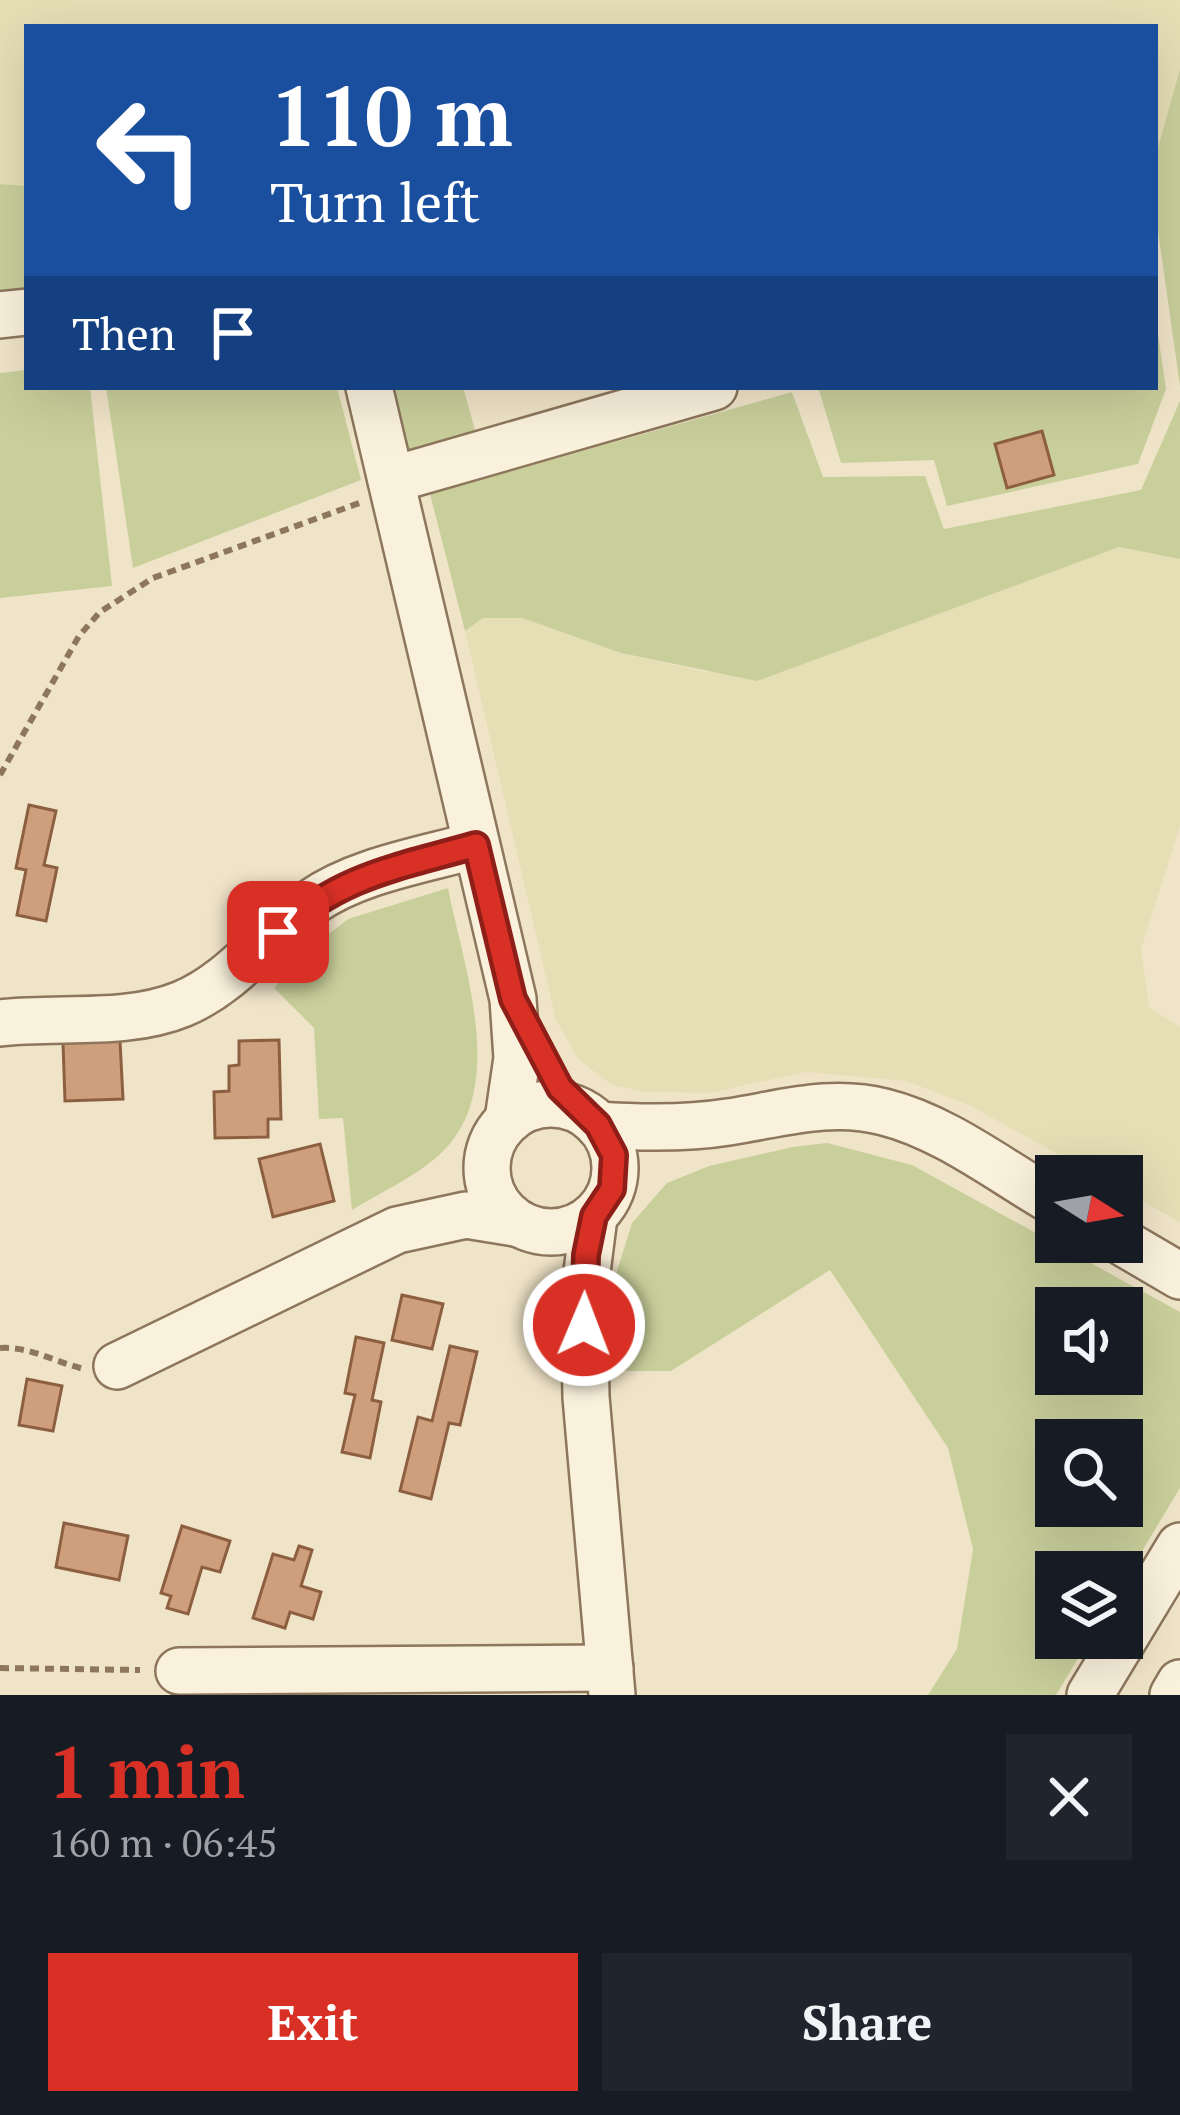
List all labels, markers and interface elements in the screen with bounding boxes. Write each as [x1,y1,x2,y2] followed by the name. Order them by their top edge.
[270,59,513,170] text: 110 m
[72,72,228,228] icon: left
[270,166,480,237] text: Turn left
[200,300,266,366] icon: arrive
[72,303,176,363] text: Then
[227,881,329,983] pin
[245,899,311,965] icon: arrive
[1035,1155,1143,1263] north arrow
[1035,1155,1143,1659] map controls
[521,1262,647,1388] position arrow
[1035,1287,1143,1395] button: sound
[1035,1419,1143,1527] button: search
[1035,1551,1143,1659] button: layers
[48,1723,245,1819] text: 1 min
[1006,1734,1132,1860] button: close
[48,1816,278,1868] text: 160 m · 06:45
[48,1953,578,2091] button: Exit
[602,1953,1132,2091] button: Share

